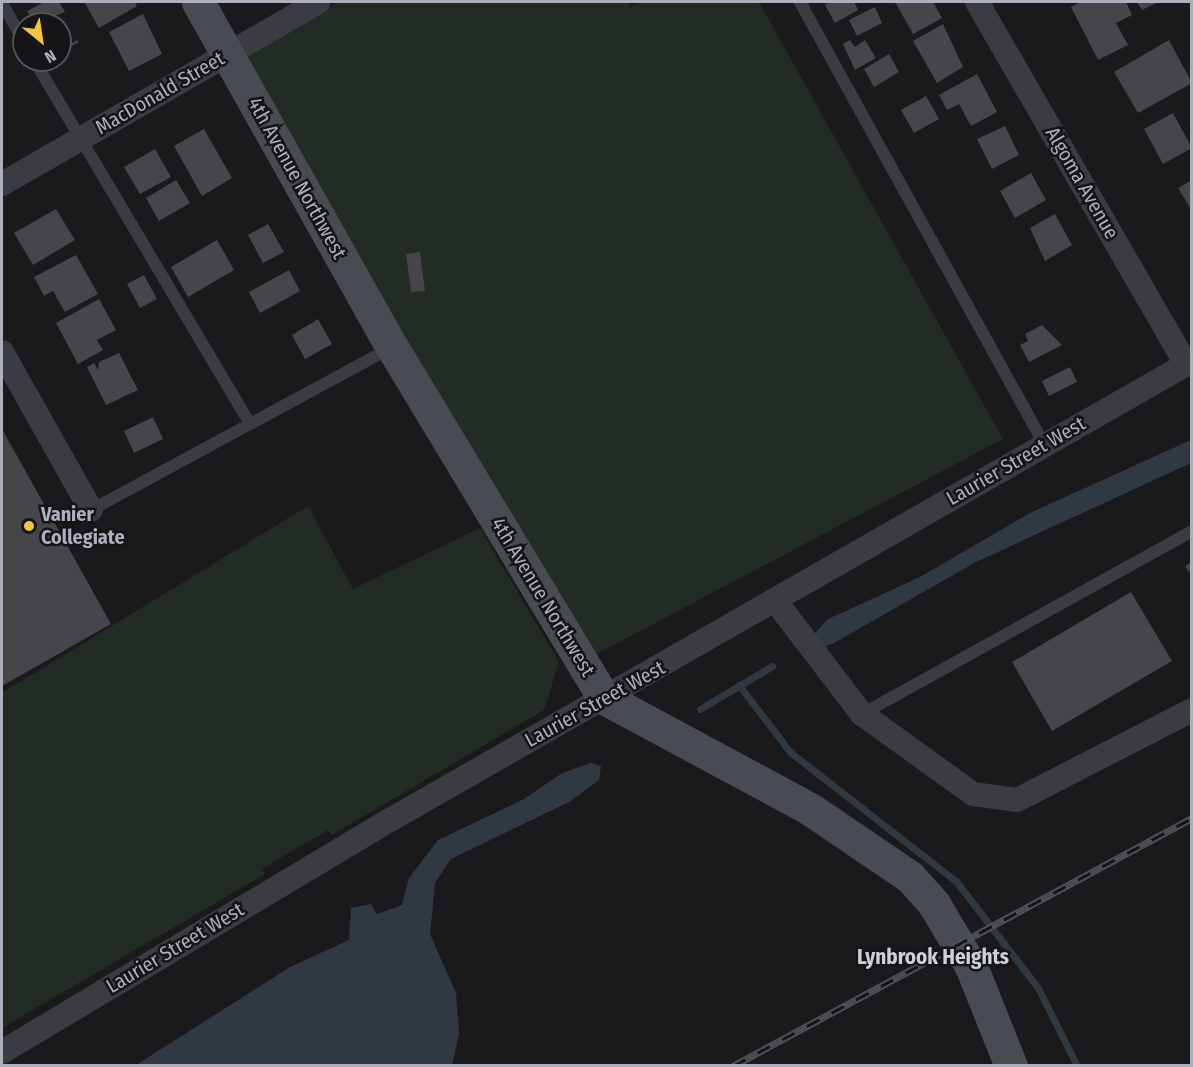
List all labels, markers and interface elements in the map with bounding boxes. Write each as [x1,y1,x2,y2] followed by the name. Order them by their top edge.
[12,12,72,72] north arrow
[41,46,59,67] text: N
[91,46,229,140] street label: MacDonald Street
[243,93,351,263] street label: 4th Avenue Northwest
[1040,123,1124,243] street label: Algoma Avenue
[942,412,1090,510] street label: Laurier Street West
[41,502,125,549] place label: Vanier Collegiate
[486,513,600,681] street label: 4th Avenue Northwest
[22,519,36,533] marker: Vanier Collegiate
[521,656,669,752] street label: Laurier Street West
[102,897,248,999] street label: Laurier Street West
[857,944,1009,970] district label: Lynbrook Heights

